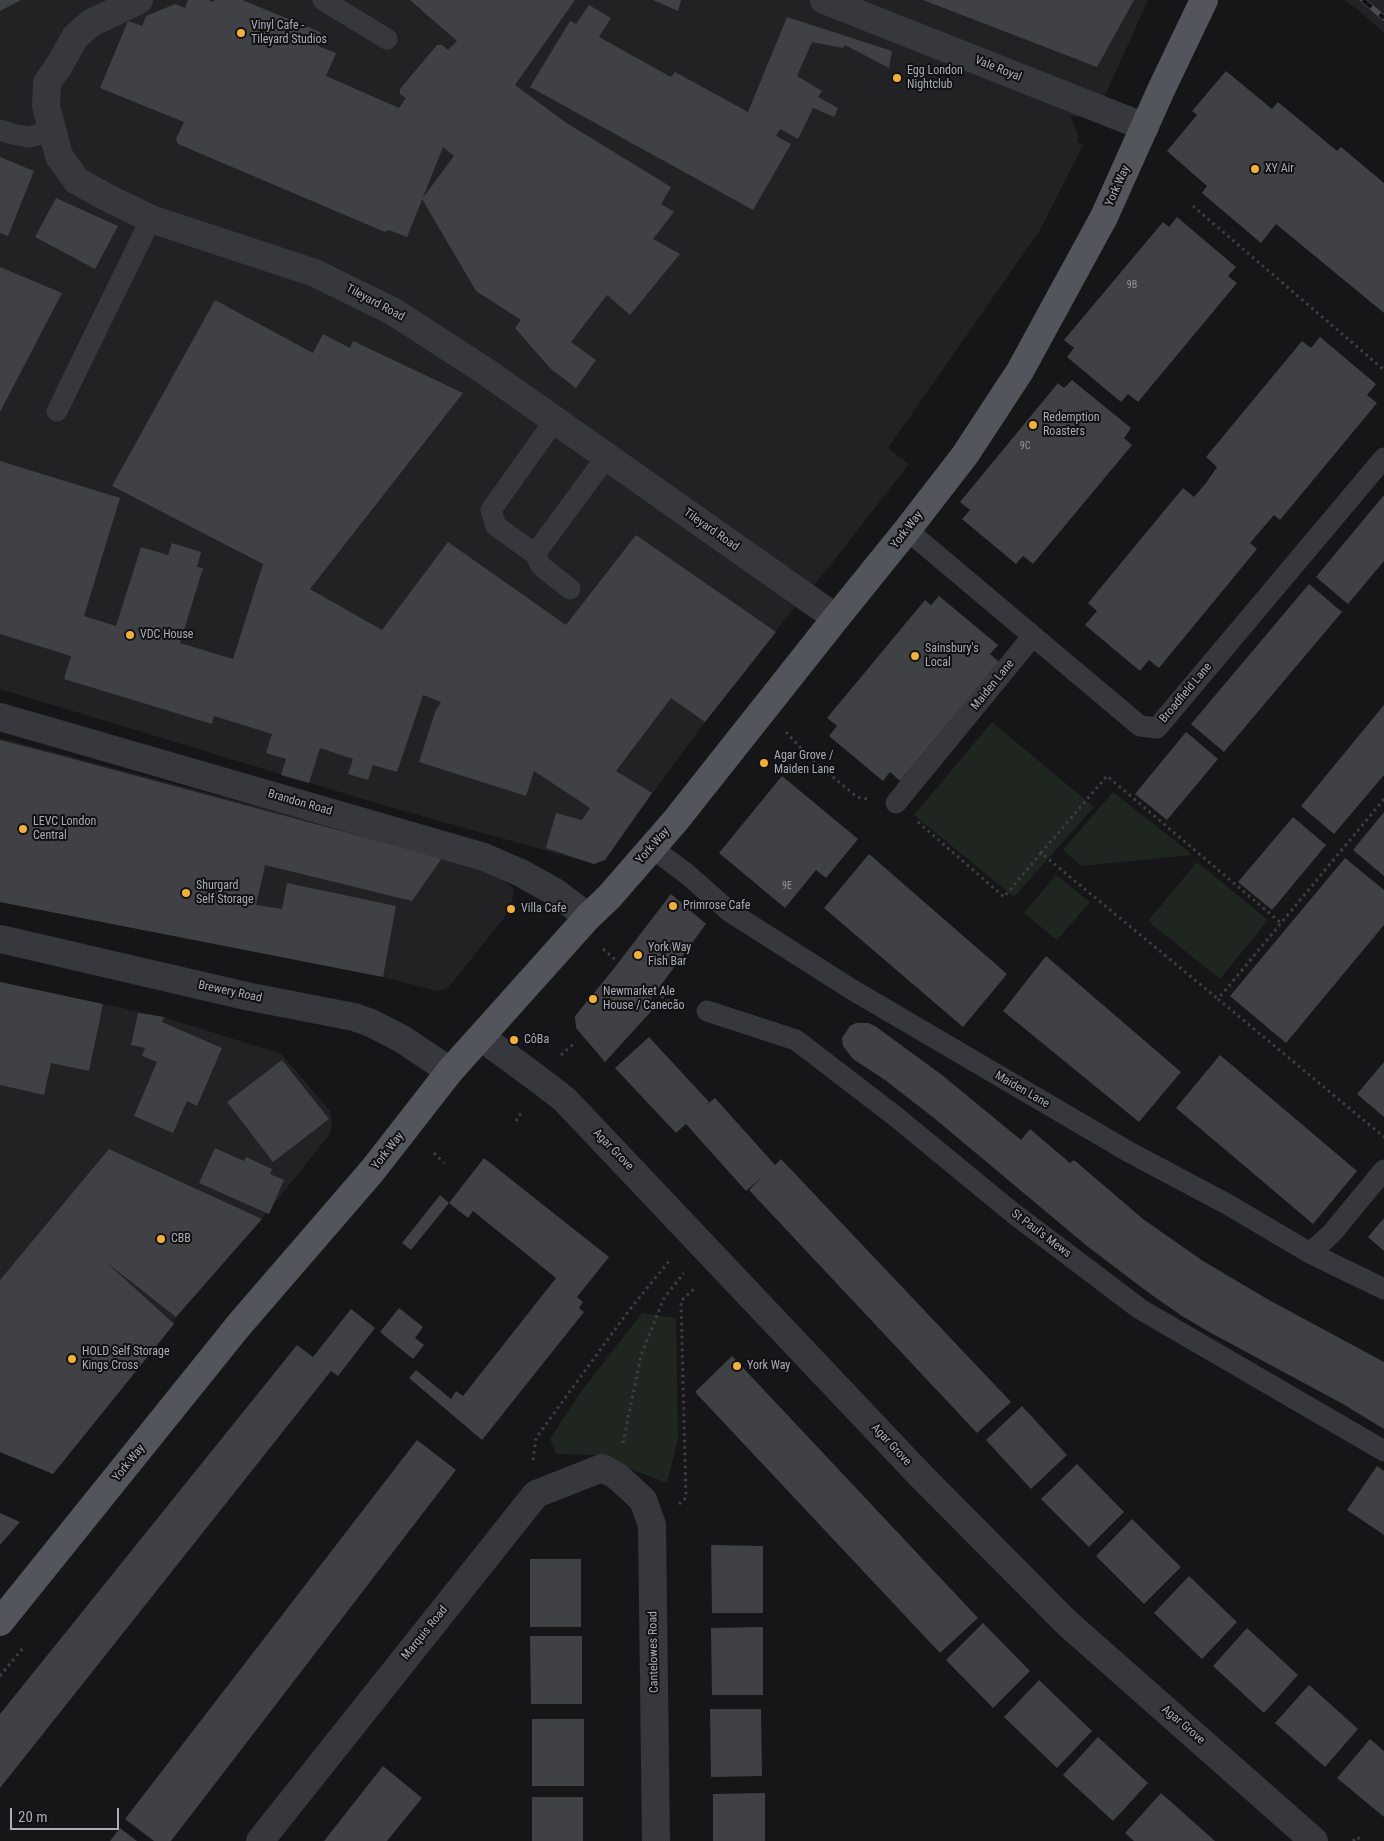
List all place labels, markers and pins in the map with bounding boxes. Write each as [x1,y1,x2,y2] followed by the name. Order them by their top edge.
[251,19,327,47] place label: Vinyl Cafe - Tileyard Studios
[235,27,247,39] marker: Vinyl Cafe - Tileyard Studios
[907,64,963,92] place label: Egg London Nightclub
[891,72,903,84] marker: Egg London Nightclub
[1265,162,1294,176] place label: XY Air
[1249,163,1261,175] marker: XY Air
[1043,411,1100,439] place label: Redemption Roasters
[1027,419,1039,431] marker: Redemption Roasters
[140,628,193,642] place label: VDC House
[124,629,136,641] marker: VDC House
[925,642,979,670] place label: Sainsbury's Local
[909,650,921,662] marker: Sainsbury's Local
[774,749,835,777] place label: Agar Grove / Maiden Lane
[758,757,770,769] marker: Agar Grove / Maiden Lane
[33,815,96,843] place label: LEVC London Central
[17,823,29,835] marker: LEVC London Central
[196,879,254,907] place label: Shurgard Self Storage
[180,887,192,899] marker: Shurgard Self Storage
[683,899,750,913] place label: Primrose Cafe
[667,900,679,912] marker: Primrose Cafe
[521,902,566,916] place label: Villa Cafe
[505,903,517,915] marker: Villa Cafe
[648,941,691,969] place label: York Way Fish Bar
[632,949,644,961] marker: York Way Fish Bar
[603,985,685,1013] place label: Newmarket Ale House / Canecão
[587,993,599,1005] marker: Newmarket Ale House / Canecão
[524,1033,549,1047] place label: CôBa
[508,1034,520,1046] marker: CôBa
[171,1232,191,1246] place label: CBB
[155,1233,167,1245] marker: CBB
[82,1345,170,1373] place label: HOLD Self Storage Kings Cross
[66,1353,78,1365] marker: HOLD Self Storage Kings Cross
[747,1359,790,1373] place label: York Way
[731,1360,743,1372] marker: York Way

